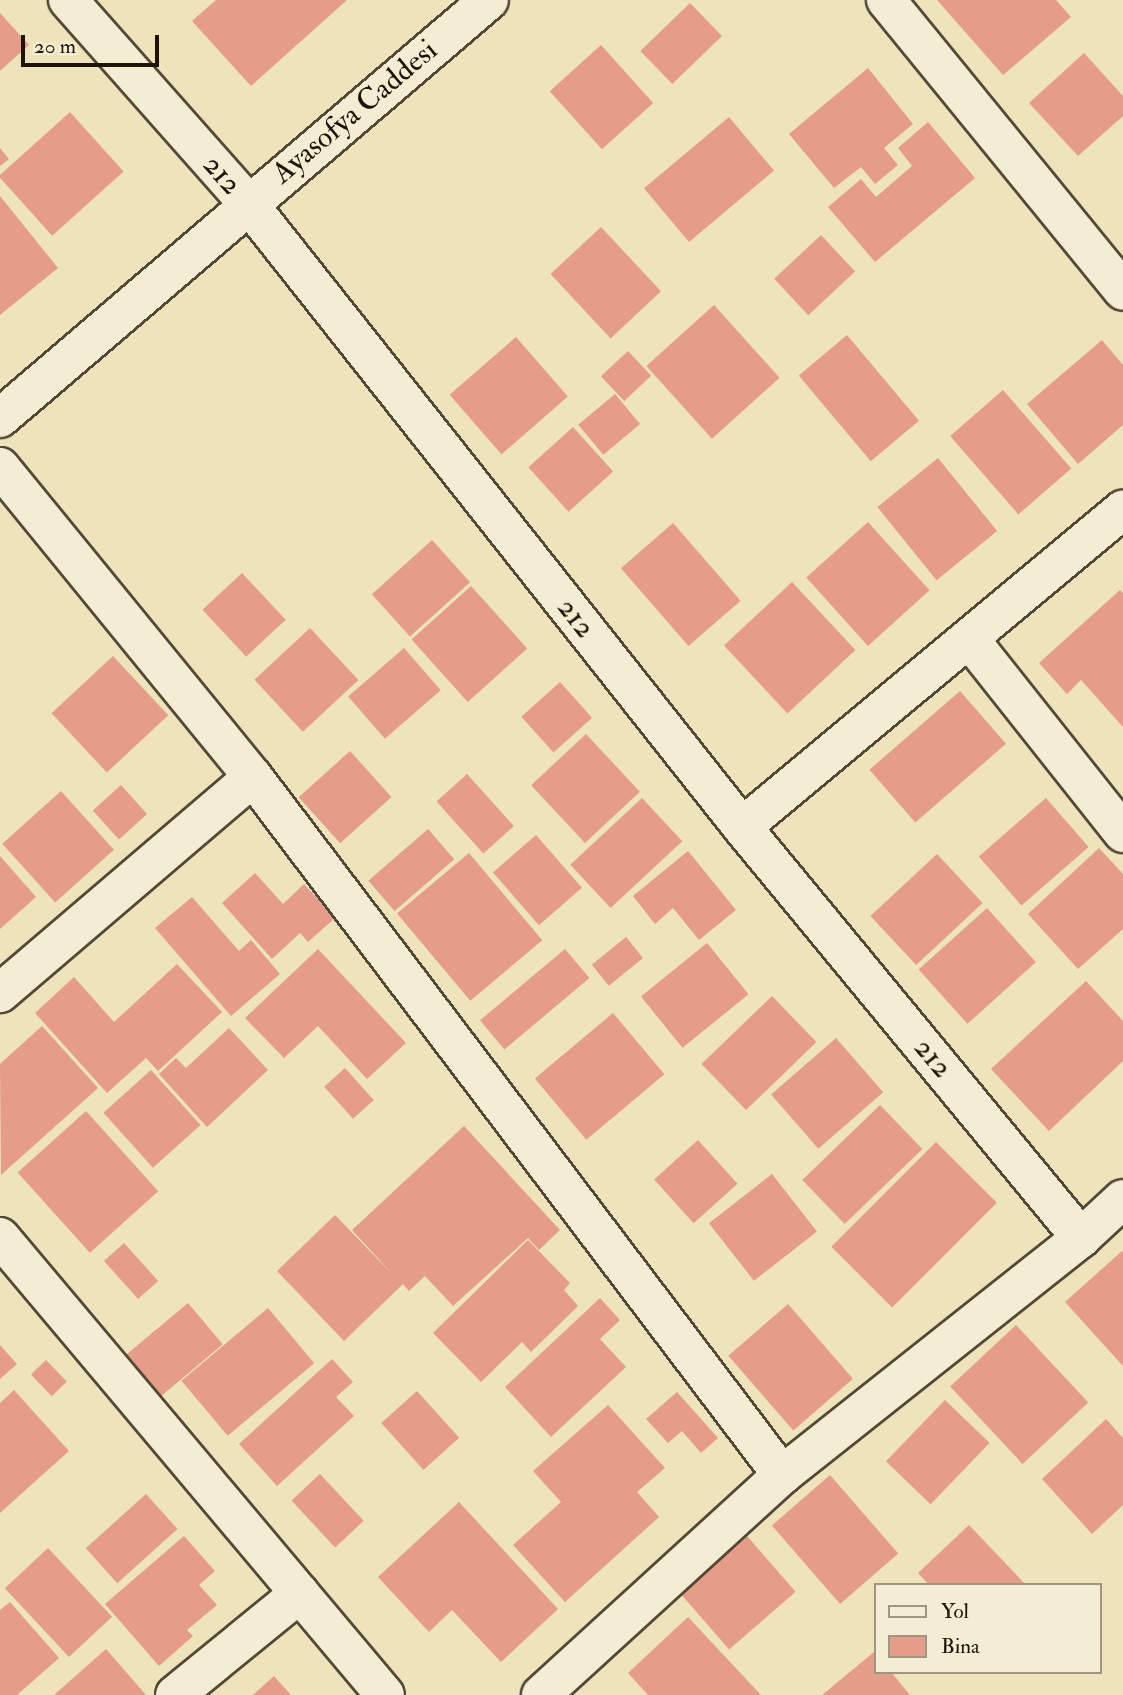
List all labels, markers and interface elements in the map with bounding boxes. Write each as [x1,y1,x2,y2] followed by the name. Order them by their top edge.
[24,21,163,65] scale bar
[265,32,445,192] street label: Ayasofya Caddesi
[34,33,76,60] text: 20 m
[195,148,249,202] street label: 212
[549,591,603,645] street label: 212
[906,1031,960,1085] street label: 212
[874,1583,1102,1674] legend
[941,1598,969,1625] text: Yol
[941,1633,980,1660] text: Bina

